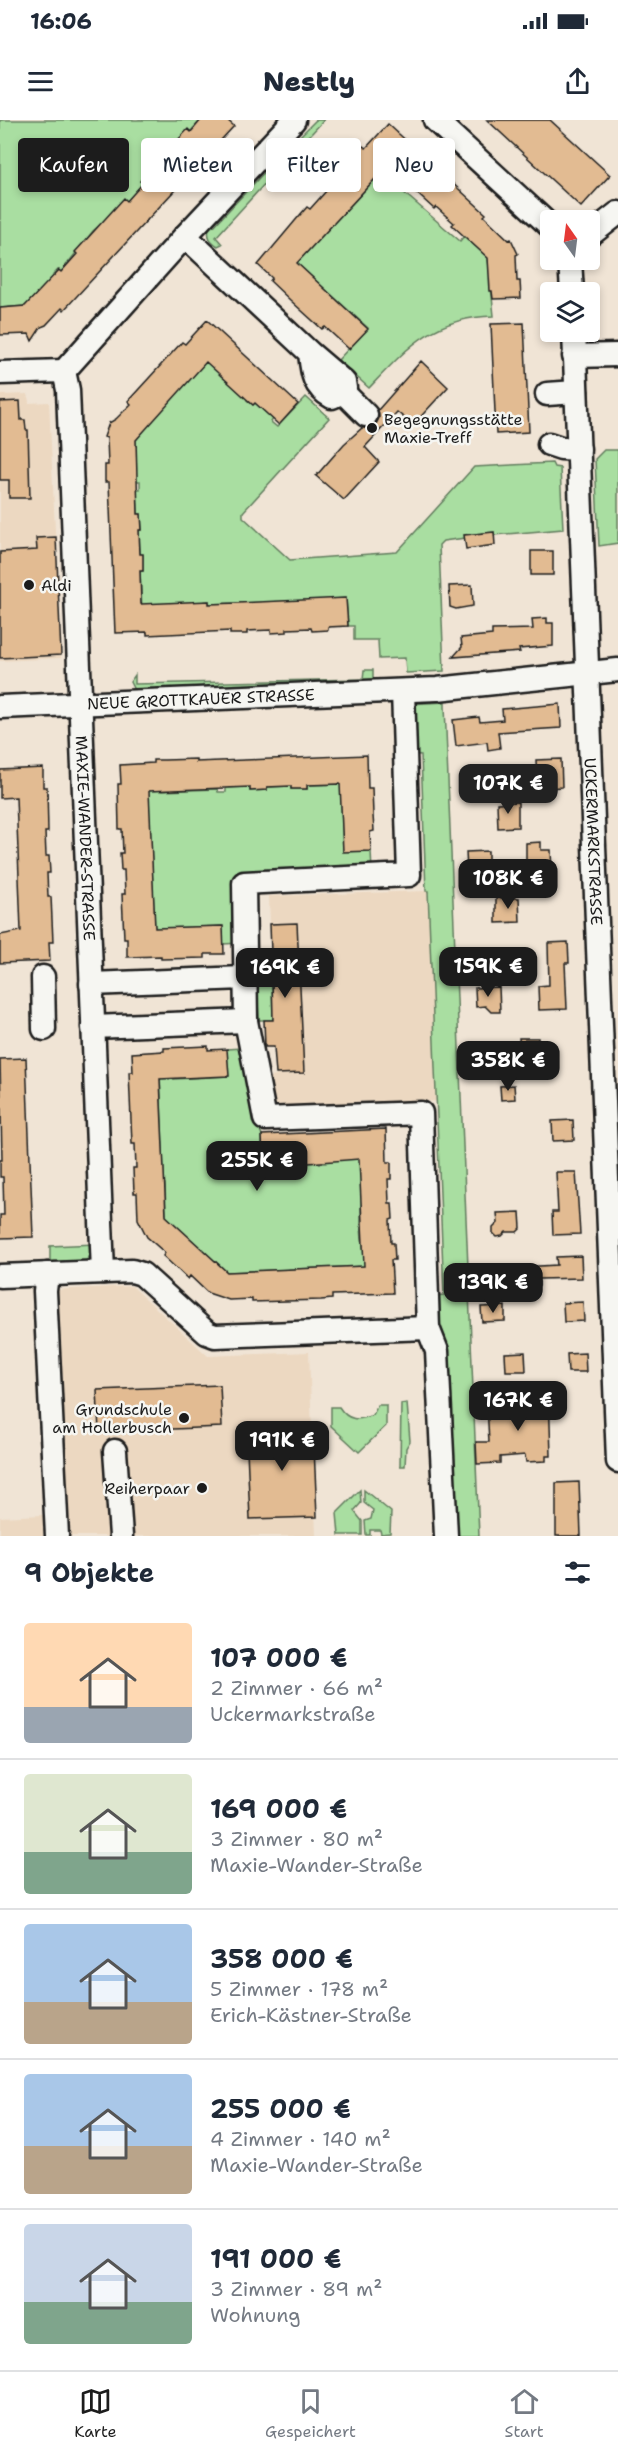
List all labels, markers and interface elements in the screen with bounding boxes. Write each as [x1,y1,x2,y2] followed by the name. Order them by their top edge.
[30,7,92,36] text: 16:06
[263,63,355,100] text: Nestly
[24,65,57,98] icon: menu
[561,65,594,98] icon: share
[18,138,129,192] chip: Kaufen
[141,138,254,192] chip: Mieten
[266,138,361,192] chip: Filter
[373,138,455,192] chip: Neu
[540,210,600,270] north arrow
[540,210,600,342] map controls
[540,282,600,342] button: layers
[384,409,523,448] place label: Begegnungsstätte Maxie-Treff
[365,421,379,435] marker: Begegnungsstätte Maxie-Treff
[41,575,72,596] place label: Aldi
[22,578,36,592] marker: Aldi
[86,684,315,714] street label: NEUE GROTTKAUER STRASSE
[71,735,100,941] street label: MAXIE-WANDER-STRASSE
[580,757,608,926] street label: UCKERMARKSTRASSE
[459,764,557,815] pin: 107K €
[473,770,543,796] text: 107K €
[459,859,557,910] pin: 108K €
[473,865,543,891] text: 108K €
[439,947,537,998] pin: 159K €
[236,948,334,999] pin: 169K €
[453,953,523,979] text: 159K €
[250,954,320,980] text: 169K €
[459,1041,557,1092] pin: 358K €
[471,1047,545,1073] text: 358K €
[208,1141,306,1192] pin: 255K €
[220,1147,294,1173] text: 255K €
[444,1263,542,1314] pin: 139K €
[458,1269,528,1295] text: 139K €
[469,1381,567,1432] pin: 167K €
[483,1387,553,1413] text: 167K €
[52,1399,172,1438] place label: Grundschule am Hollerbusch
[177,1411,191,1425] marker: Grundschule am Hollerbusch
[233,1421,331,1472] pin: 191K €
[249,1427,315,1453] text: 191K €
[104,1478,190,1499] place label: Reiherpaar
[195,1481,209,1495] marker: Reiherpaar
[24,1555,154,1590] text: 9 Objekte
[561,1556,594,1589] icon: filters
[210,1640,347,1675] text: 107 000 €
[72,1647,144,1719] icon: home
[210,1675,383,1701] text: 2 Zimmer · 66 m²
[210,1701,376,1727] text: Uckermarkstraße
[210,1791,347,1826] text: 169 000 €
[72,1798,144,1870] icon: home
[210,1826,383,1852] text: 3 Zimmer · 80 m²
[210,1852,423,1878] text: Maxie-Wander-Straße
[210,1941,353,1976] text: 358 000 €
[72,1948,144,2020] icon: home
[210,1976,388,2002] text: 5 Zimmer · 178 m²
[210,2002,412,2028] text: Erich-Kästner-Straße
[210,2091,351,2126] text: 255 000 €
[72,2098,144,2170] icon: home
[210,2126,391,2152] text: 4 Zimmer · 140 m²
[210,2152,423,2178] text: Maxie-Wander-Straße
[210,2241,341,2276] text: 191 000 €
[72,2248,144,2320] icon: home
[210,2276,382,2302] text: 3 Zimmer · 89 m²
[210,2302,301,2328] text: Wohnung
[74,2385,117,2442] tab: Karte
[265,2385,356,2442] tab: Gespeichert
[505,2385,544,2442] tab: Start

